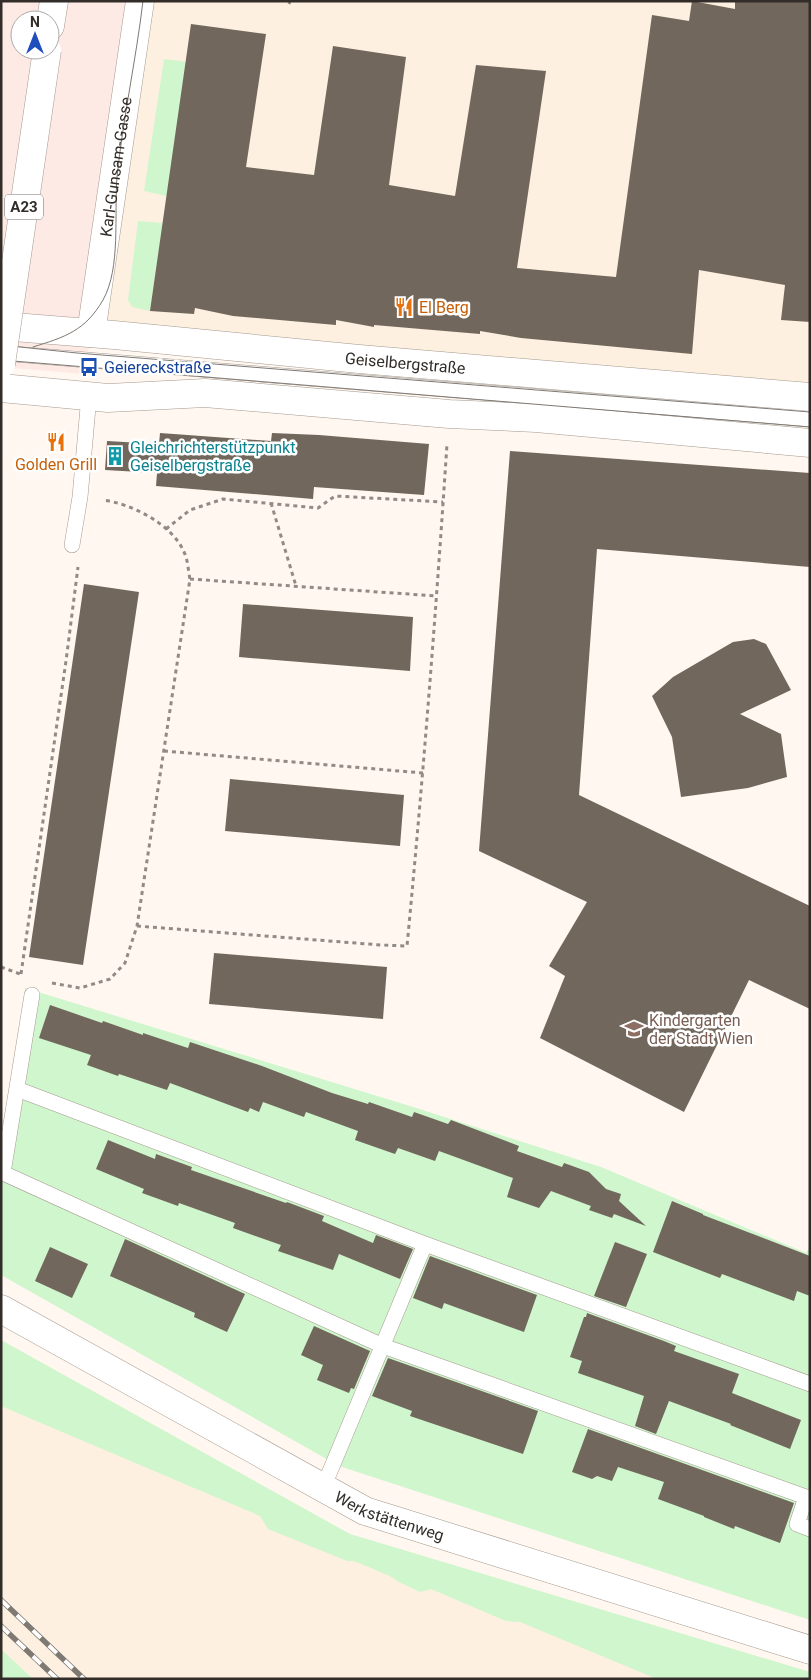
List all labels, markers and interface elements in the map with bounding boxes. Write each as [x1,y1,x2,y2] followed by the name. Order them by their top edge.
[10,10,60,60] north arrow
[30,14,40,30] text: N
[96,96,135,238] street label: Karl-Gunsam-Gasse
[5,194,43,220] road number: A23
[393,296,415,318] restaurant icon: El Berg
[419,298,469,317] place label: El Berg
[344,348,466,377] street label: Geiselbergstraße
[78,356,100,378] bus stop icon: Geiereckstraße
[104,358,211,377] place label: Geiereckstraße
[45,431,67,453] restaurant icon: Golden Grill
[130,438,295,475] place label: Gleichrichterstützpunkt Geiselbergstraße
[104,445,126,467] building icon: Gleichrichterstützpunkt Geiselbergstraße
[15,455,97,474] place label: Golden Grill
[649,1011,753,1048] place label: Kindergarten der Stadt Wien
[623,1018,645,1040] school or university icon: Kindergarten der Stadt Wien
[332,1487,447,1545] street label: Werkstättenweg

